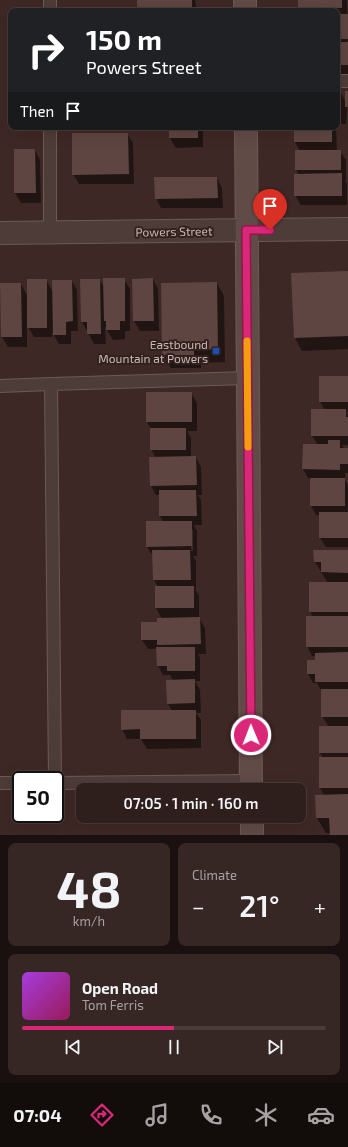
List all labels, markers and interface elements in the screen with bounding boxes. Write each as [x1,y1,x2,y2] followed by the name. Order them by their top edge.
[86,22,162,56] text: 150 m
[20,24,72,76] icon: right
[86,56,202,78] text: Powers Street
[62,100,84,122] icon: arrive
[20,102,54,120] text: Then
[253,189,287,230] pin
[259,195,281,217] icon: arrive
[135,223,213,239] street label: Powers Street
[98,337,208,365] place label: Eastbound Mountain at Powers
[211,346,221,356] marker: Eastbound Mountain at Powers
[230,714,272,756] position arrow
[12,771,64,823] speed limit sign: 50
[123,794,259,812] text: 07:05 · 1 min · 160 m
[56,856,122,918] text: 48
[192,867,237,883] text: Climate
[239,887,280,923] text: 21°
[192,893,205,919] text: −
[314,893,326,919] text: +
[73,913,105,929] text: km/h
[82,979,158,997] text: Open Road
[82,997,144,1013] text: Tom Ferris
[62,1036,84,1058] icon: previous
[163,1036,185,1058] icon: pause
[264,1036,286,1058] icon: next
[88,1101,116,1129] icon: directions
[143,1101,171,1129] icon: music
[197,1101,225,1129] icon: phone
[252,1101,280,1129] icon: climate
[307,1101,335,1129] icon: car
[13,1104,62,1126] text: 07:04

